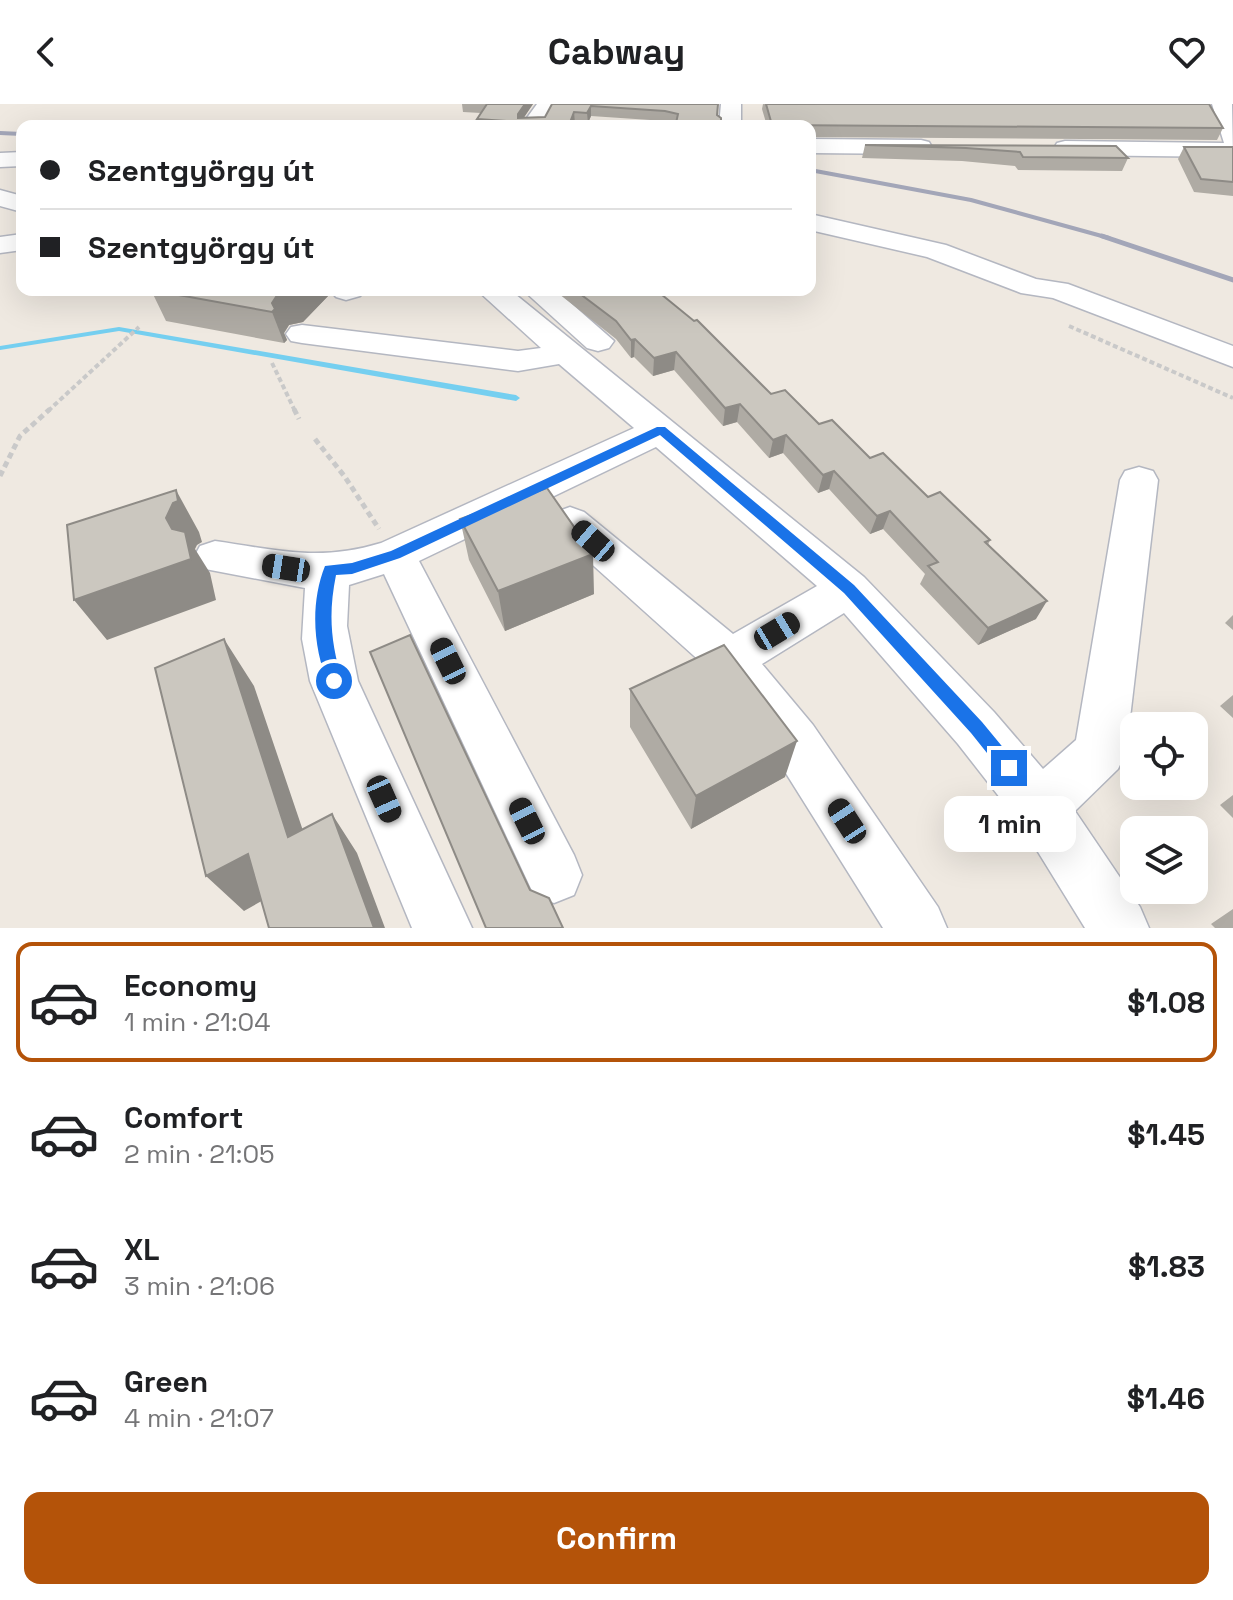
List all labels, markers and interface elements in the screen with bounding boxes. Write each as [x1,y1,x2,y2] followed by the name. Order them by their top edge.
[548,29,685,75] text: Cabway
[24,30,68,74] icon: back
[1165,30,1209,74] icon: heart
[88,151,315,190] text: Szentgyörgy út
[88,228,315,267] text: Szentgyörgy út
[567,516,619,566] car
[260,552,312,584] car
[750,608,804,654] car
[427,634,469,688] car
[316,663,352,699] route start
[1120,712,1208,904] map controls
[1120,712,1208,800] button: locate
[991,750,1027,786] route end
[363,772,405,826] car
[506,794,548,848] car
[824,794,870,848] car
[943,796,1075,852] callout: 1 min
[978,807,1042,841] text: 1 min
[1120,816,1208,904] button: layers
[28,966,100,1038] icon: car
[124,966,257,1005] text: Economy
[1127,983,1205,1022] text: $1.08
[124,1005,270,1039] text: 1 min · 21:04
[28,1098,100,1170] icon: car
[124,1098,243,1137] text: Comfort
[1127,1115,1205,1154] text: $1.45
[124,1137,275,1171] text: 2 min · 21:05
[28,1230,100,1302] icon: car
[124,1230,160,1269] text: XL
[1128,1247,1205,1286] text: $1.83
[124,1269,275,1303] text: 3 min · 21:06
[28,1362,100,1434] icon: car
[124,1362,208,1401] text: Green
[1127,1379,1205,1418] text: $1.46
[124,1401,274,1435] text: 4 min · 21:07
[24,1492,1209,1584] button: Confirm

